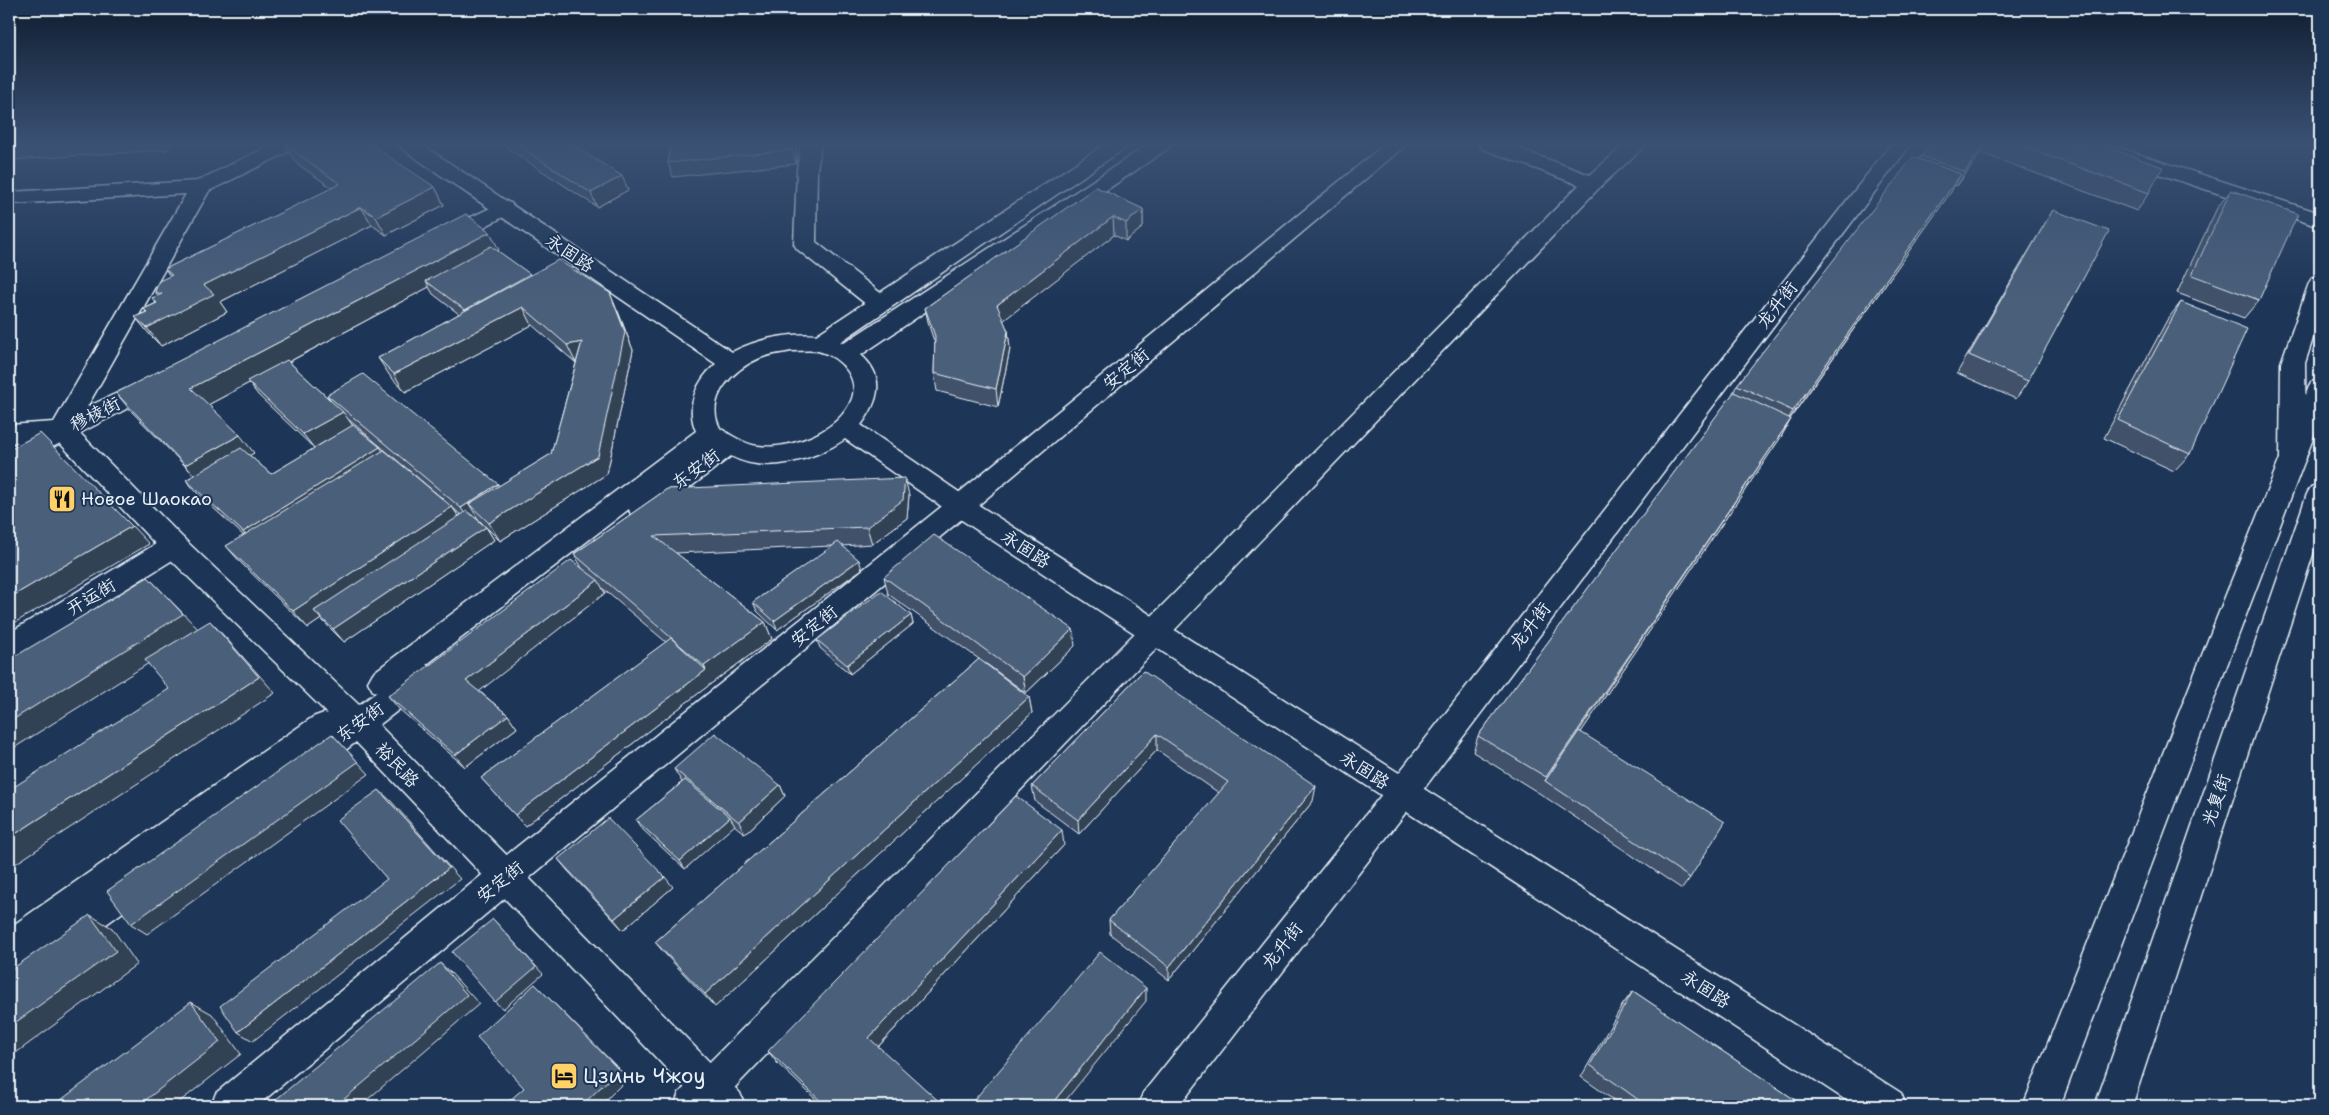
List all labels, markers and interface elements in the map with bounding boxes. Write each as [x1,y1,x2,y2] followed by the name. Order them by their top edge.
[541,228,599,278] street label: 永固路
[1751,276,1803,334] street label: 龙升街
[1098,342,1154,396] street label: 安定街
[65,391,125,437] street label: 穆棱街
[667,443,725,495] street label: 东安街
[47,484,77,514] restaurant icon: Новое Шаокао
[81,487,212,511] place label: Новое Шаокао
[997,524,1055,574] street label: 永固路
[62,573,120,621] street label: 开运街
[1504,597,1556,655] street label: 龙升街
[785,600,843,652] street label: 安定街
[331,696,389,748] street label: 东安街
[370,737,424,793] street label: 裕民路
[1336,745,1394,795] street label: 永固路
[2196,771,2236,829] street label: 光复街
[471,856,529,908] street label: 安定街
[1256,917,1308,975] street label: 龙升街
[1677,964,1735,1014] street label: 永固路
[549,1061,579,1091] hotel icon: Цзинь Чжоу
[583,1062,706,1090] place label: Цзинь Чжоу

